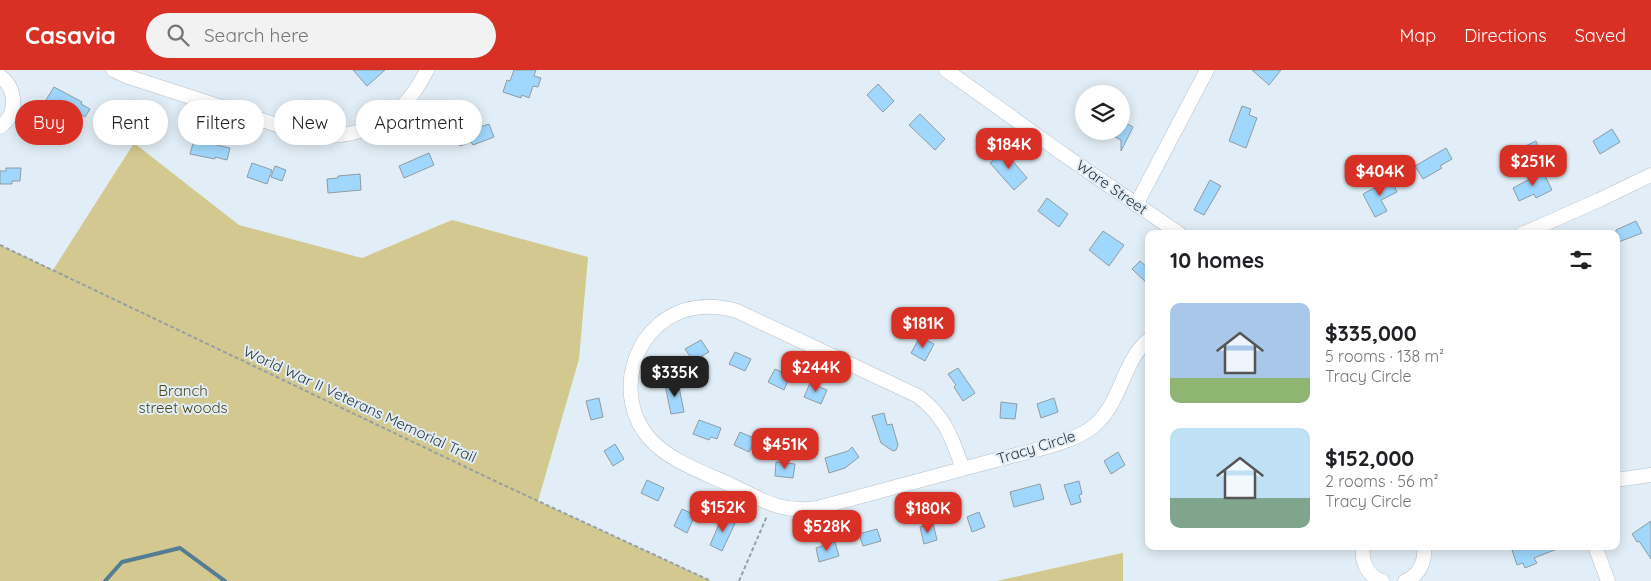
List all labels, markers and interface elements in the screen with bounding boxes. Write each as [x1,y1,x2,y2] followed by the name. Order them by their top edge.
[146,13,496,58] search box
[25,20,116,50] text: Casavia
[164,21,192,49] icon: search
[204,23,309,47] text: Search here
[1399,24,1436,47] text: Map
[1464,24,1547,47] text: Directions
[1575,24,1626,47] text: Saved
[1075,85,1130,140] map controls
[1075,85,1130,140] button: layers
[15,100,83,145] chip: Buy
[93,100,168,145] chip: Rent
[178,100,264,145] chip: Filters
[274,100,346,145] chip: New
[356,100,482,145] chip: Apartment
[974,128,1044,170] pin: $184K
[987,134,1031,154] text: $184K
[1498,144,1568,187] pin: $251K
[1511,151,1555,171] text: $251K
[1345,154,1415,197] pin: $404K
[1073,156,1151,218] street label: Ware Street
[1356,161,1404,181] text: $404K
[1567,246,1595,274] icon: filters
[1170,247,1264,273] text: 10 homes
[888,306,958,349] pin: $181K
[902,313,944,333] text: $181K
[1325,320,1417,346] text: $335,000
[1210,323,1270,383] icon: home
[240,341,480,467] street label: World War II Veterans Memorial Trail
[1325,346,1444,366] text: 5 rooms · 138 m²
[781,350,851,393] pin: $244K
[640,356,710,398] pin: $335K
[792,357,840,377] text: $244K
[652,362,698,382] text: $335K
[1325,366,1412,386] text: Tracy Circle
[138,381,228,417] park label: Branch street woods
[994,426,1078,468] street label: Tracy Circle
[750,428,820,470] pin: $451K
[763,434,807,454] text: $451K
[1325,445,1414,471] text: $152,000
[1210,448,1270,508] icon: home
[1325,471,1439,491] text: 2 rooms · 56 m²
[688,490,758,533] pin: $152K
[1325,491,1412,511] text: Tracy Circle
[893,492,963,534] pin: $180K
[701,497,745,517] text: $152K
[906,498,950,518] text: $180K
[792,510,862,552] pin: $528K
[803,516,851,536] text: $528K

